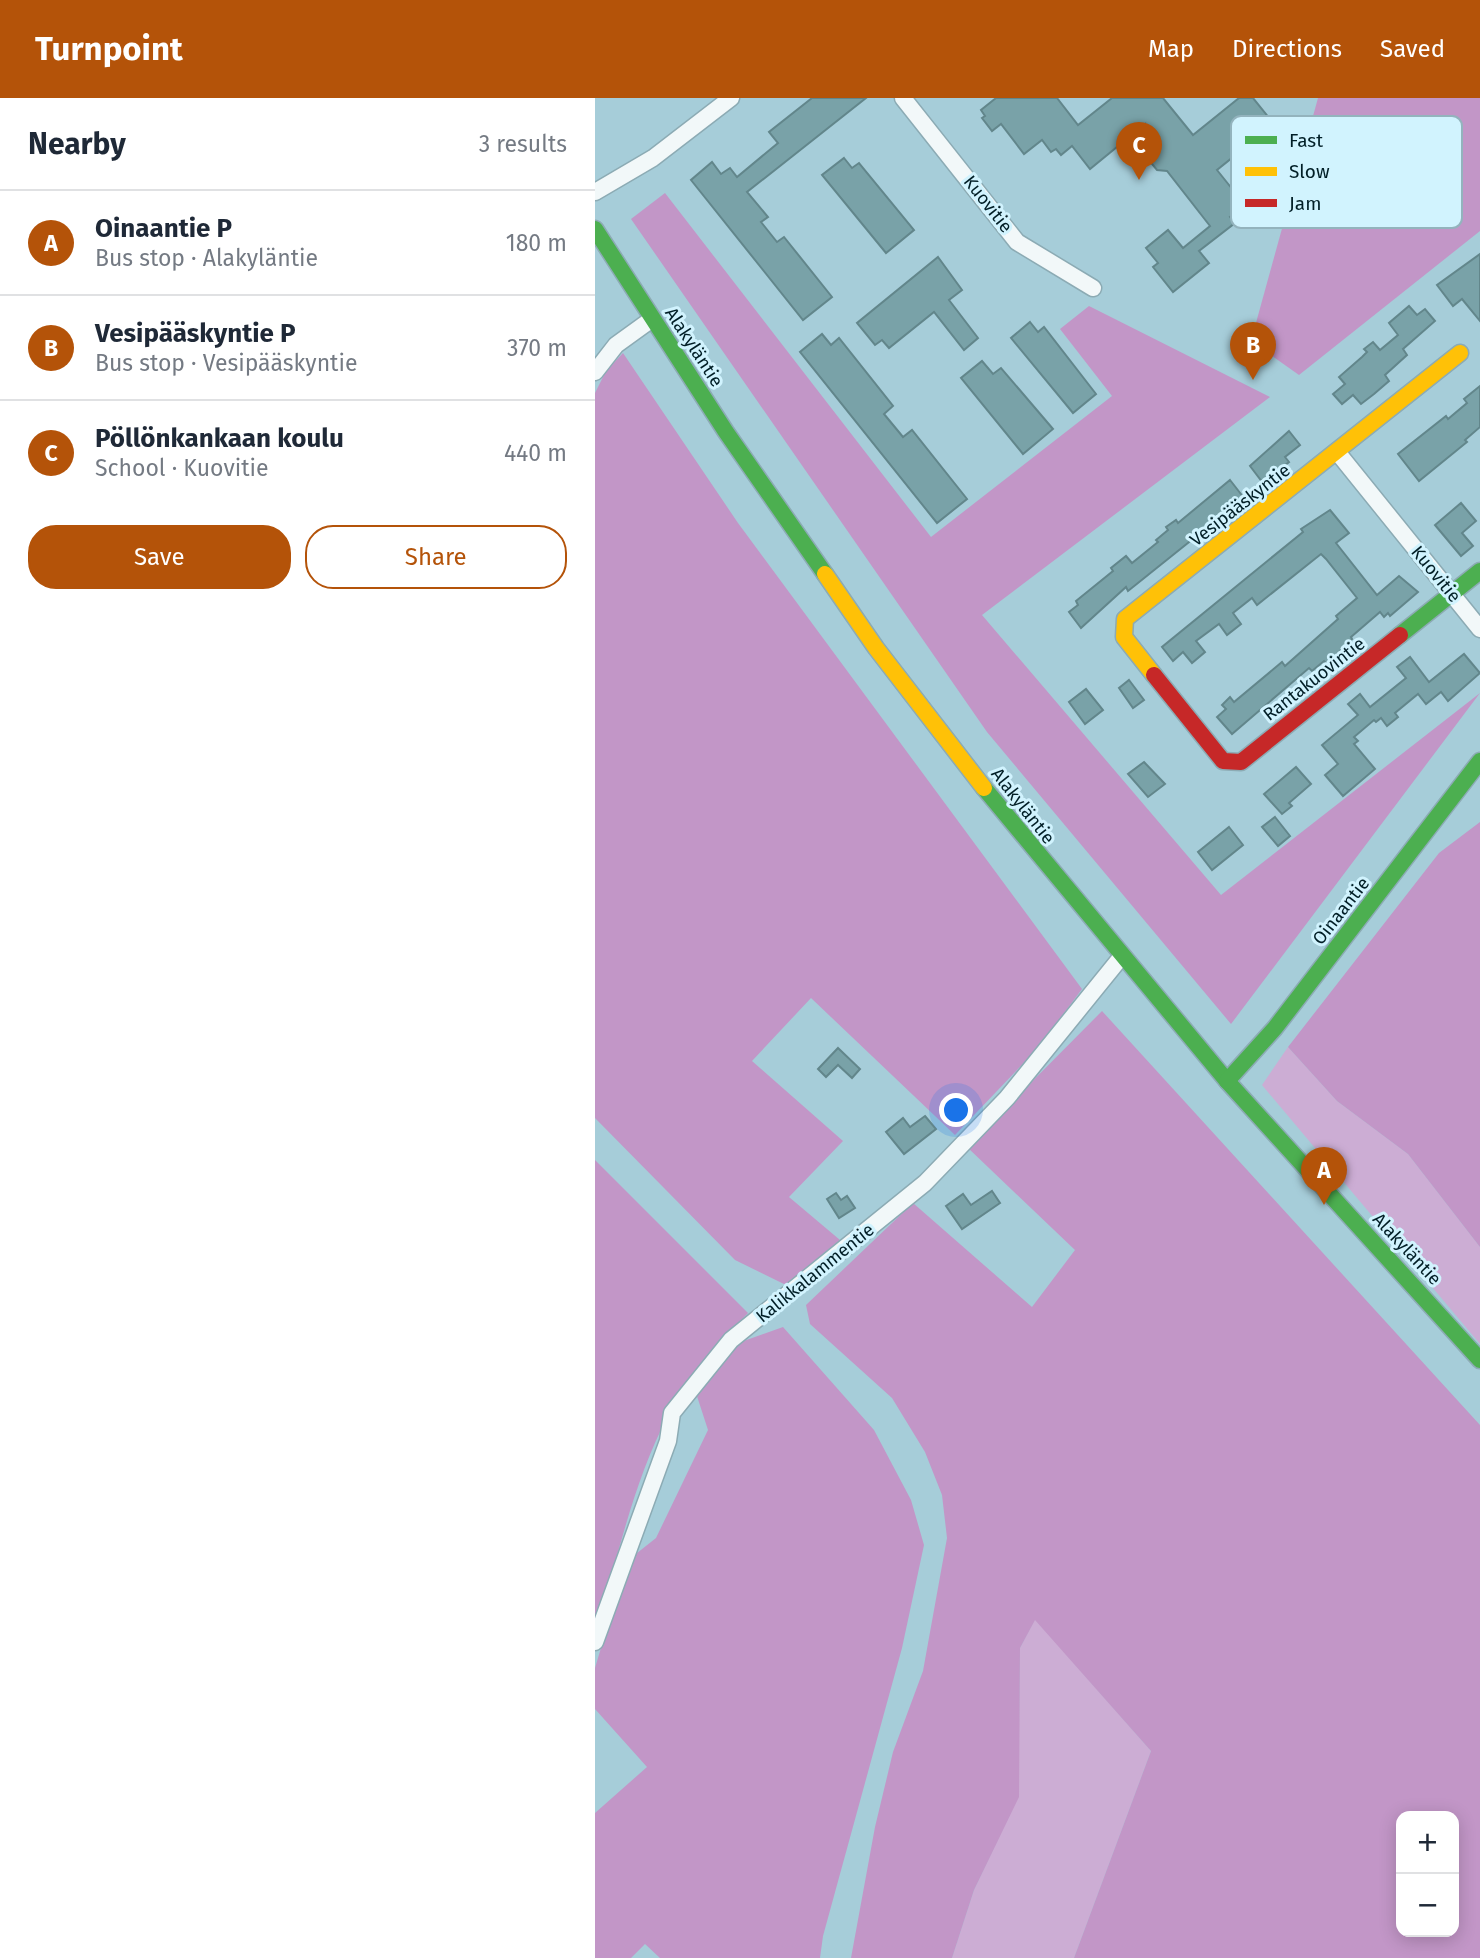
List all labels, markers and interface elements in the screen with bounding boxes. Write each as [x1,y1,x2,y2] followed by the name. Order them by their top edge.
[35,29,183,69] text: Turnpoint
[1148,35,1194,63] text: Map
[1232,35,1342,63] text: Directions
[1380,35,1445,63] text: Saved
[1231,116,1462,228] legend
[1116,122,1162,180] pin: C
[28,126,126,162] text: Nearby
[1289,129,1323,152] text: Fast
[479,130,567,158] text: 3 results
[1289,160,1330,183] text: Slow
[959,171,1017,237] street label: Kuovitie
[1289,192,1321,215] text: Jam
[95,213,232,244] text: Oinaantie P
[44,229,58,257] text: A
[506,229,567,257] text: 180 m
[95,244,318,272] text: Bus stop · Alakyläntie
[660,303,728,391] street label: Alakyläntie
[95,318,296,349] text: Vesipääskyntie P
[1230,322,1276,380] pin: B
[44,334,58,362] text: B
[507,334,567,362] text: 370 m
[95,349,357,377] text: Bus stop · Vesipääskyntie
[95,423,344,454] text: Pöllönkankaan koulu
[44,439,58,467] text: C
[504,439,567,467] text: 440 m
[95,454,269,482] text: School · Kuovitie
[1186,459,1294,551] street label: Vesipääskyntie
[28,525,291,589] button: Save
[305,525,567,589] button: Share
[1406,541,1466,607] street label: Kuovitie
[1259,632,1369,726] street label: Rantakuovintie
[987,764,1059,848] street label: Alakyläntie
[1308,873,1374,949] street label: Oinaantie
[939,1093,973,1127] your location
[1301,1147,1347,1205] pin: A
[1368,1208,1446,1290] street label: Alakyläntie
[751,1219,879,1327] street label: Kalikkalammentie
[1396,1811,1459,1937] map controls
[1396,1811,1459,1874] button: +
[1396,1874,1459,1937] button: −

